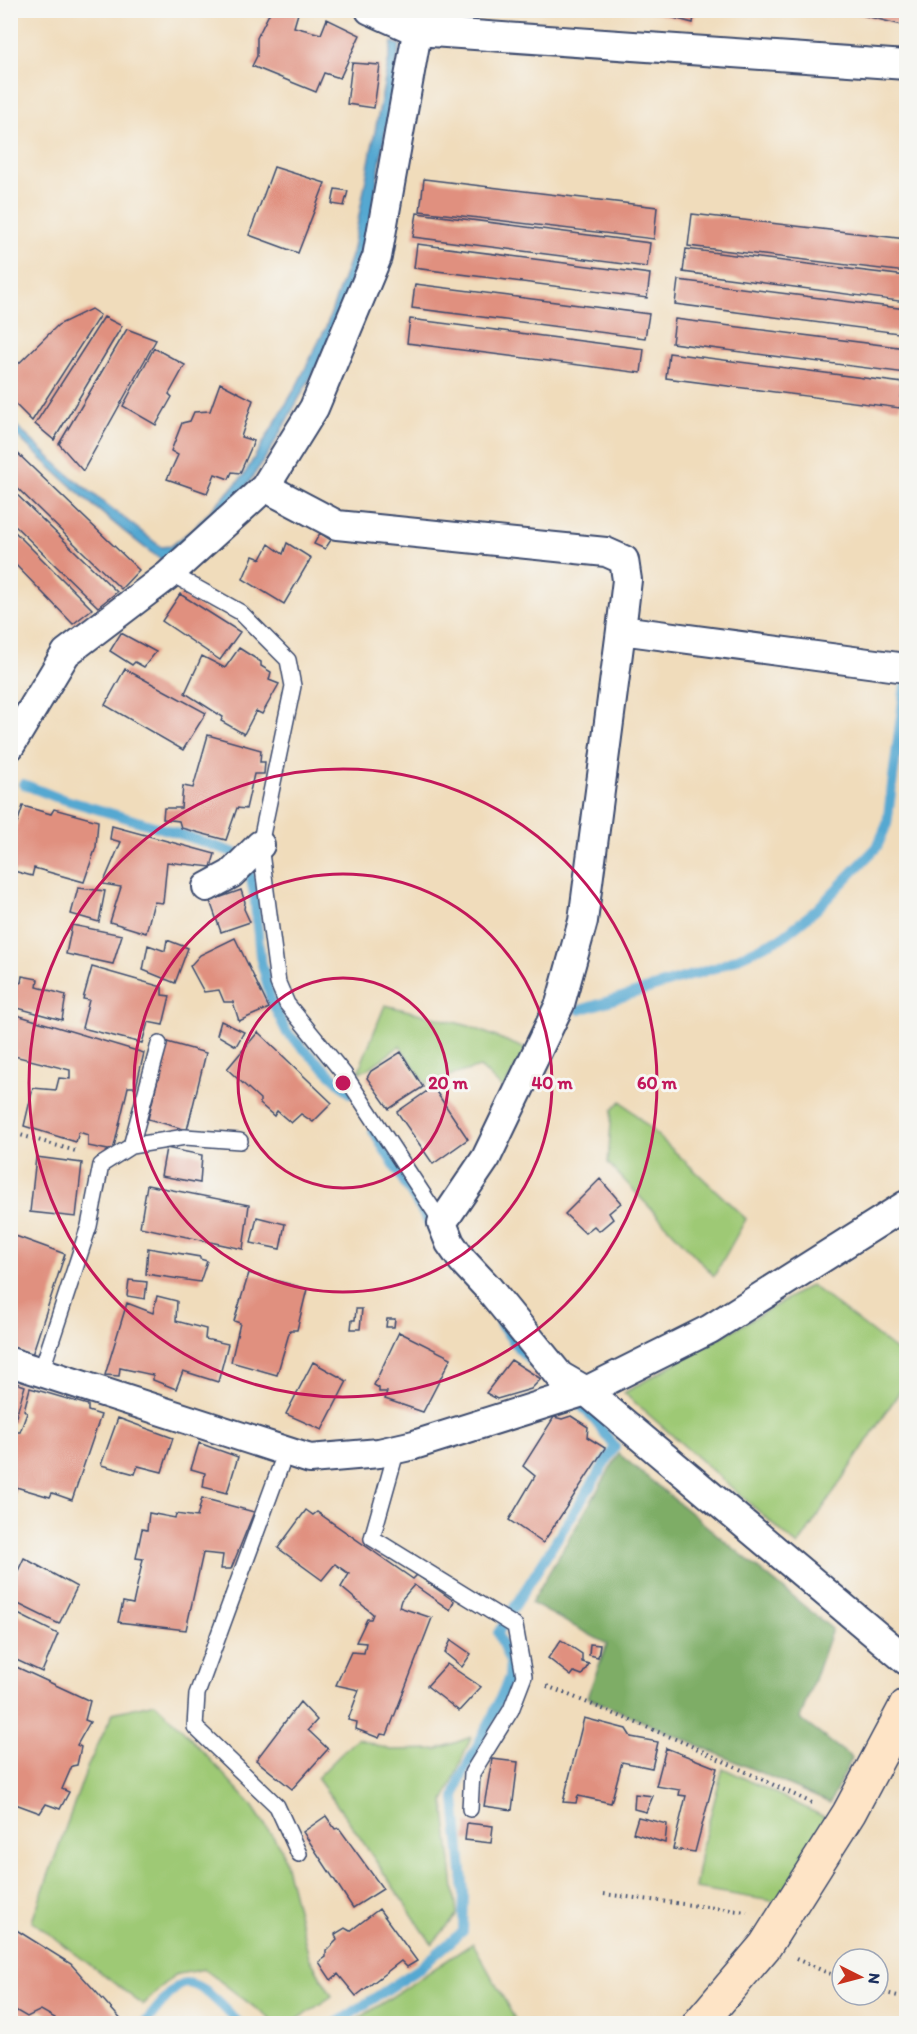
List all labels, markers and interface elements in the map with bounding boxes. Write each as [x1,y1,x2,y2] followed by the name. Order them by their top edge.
[428,1072,469,1094] text: 20 m
[531,1072,573,1094] text: 40 m
[637,1072,678,1094] text: 60 m
[333,1073,353,1093] centre of rings
[830,1947,890,2007] north arrow
[864,1972,884,1985] text: N

